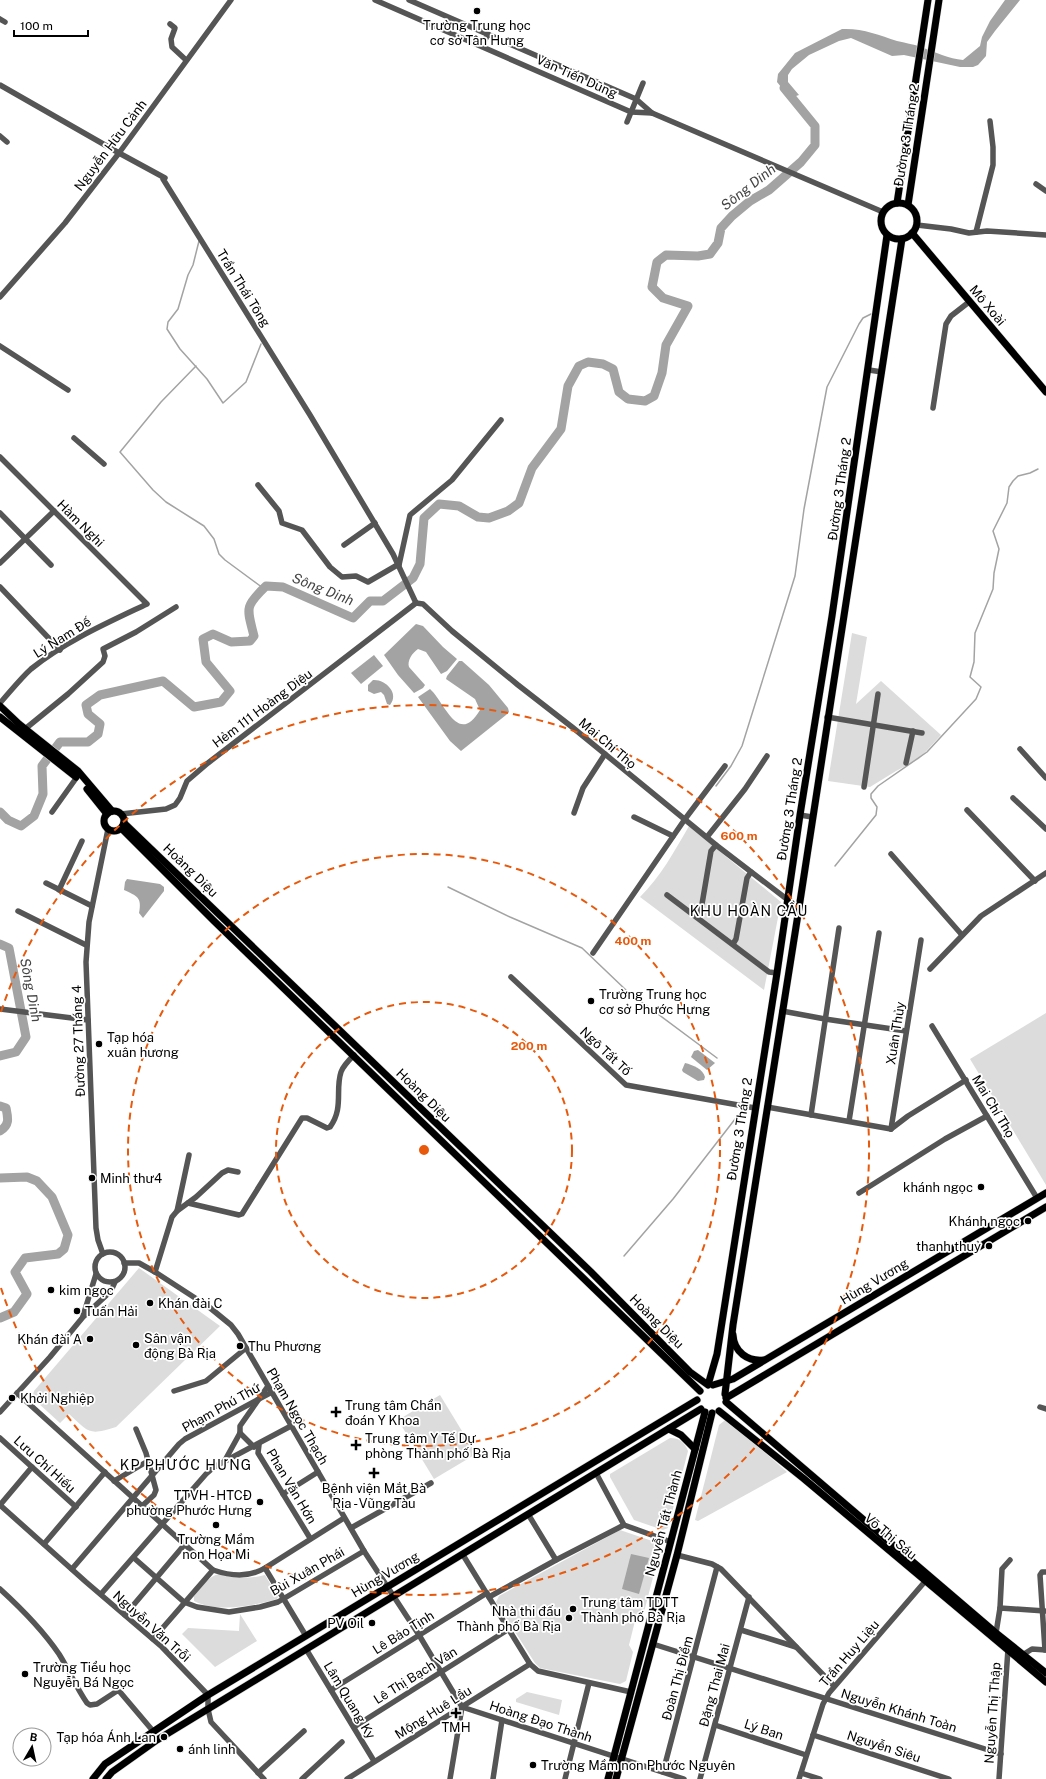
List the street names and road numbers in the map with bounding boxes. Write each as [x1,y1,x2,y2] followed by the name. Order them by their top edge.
[534,52,620,101] street label: Văn Tiến Dũng
[891,82,922,188] street label: Đường 3 Tháng 2
[71,97,150,194] street label: Nguyễn Hữu Cảnh
[214,247,273,330] street label: Trần Thái Tông
[966,282,1009,329] street label: Mô Xoài
[825,436,854,542] street label: Đường 3 Tháng 2
[54,497,107,550] street label: Hàm Nghi
[31,614,94,661] street label: Lý Nam Đế
[210,666,315,751] street label: Hẻm 111 Hoàng Diệu
[576,715,639,772] street label: Mai Chí Thọ
[774,756,805,862] street label: Đường 3 Tháng 2
[160,841,221,900] street label: Hoàng Diệu
[69,985,88,1097] street label: Đường 27 Tháng 4
[883,1000,908,1066] street label: Xuân Thủy
[577,1024,634,1079] street label: Ngô Tất Tố
[393,1066,454,1125] street label: Hoàng Diệu
[969,1072,1018,1140] street label: Mai Chí Thọ
[724,1076,755,1182] street label: Đường 3 Tháng 2
[838,1255,911,1308] street label: Hùng Vương
[627,1291,687,1351] street label: Hoàng Diệu
[264,1365,331,1467] street label: Phạm Ngọc Thạch
[179,1379,264,1435] street label: Phạm Phú Thứ
[11,1433,78,1496] street label: Lưu Chí Hiếu
[263,1446,320,1526] street label: Phan Văn Hớn
[642,1468,685,1578] street label: Nguyễn Tất Thành
[862,1510,920,1563] street label: Võ Thị Sáu
[268,1544,347,1599] street label: Bùi Xuân Phái
[349,1548,422,1601] street label: Hùng Vương
[110,1588,193,1665] street label: Nguyễn Văn Trỗi
[370,1608,437,1657] street label: Lê Bảo Tịnh
[816,1617,882,1690] street label: Trần Huy Liệu
[659,1634,696,1722] street label: Đoàn Thị Điểm
[696,1642,733,1728] street label: Đặng Thai Mai
[371,1644,460,1707] street label: Lê Thị Bạch Vân
[321,1659,379,1742] street label: Lâm Quang Ky
[981,1662,1004,1764] street label: Nguyễn Thị Thập
[392,1683,474,1742] street label: Mộng Huê Lầu
[839,1686,959,1735] street label: Nguyễn Khánh Toàn
[488,1698,594,1745] street label: Hoàng Đạo Thành
[742,1716,785,1743] street label: Lý Ban
[845,1727,923,1765] street label: Nguyễn Siêu

